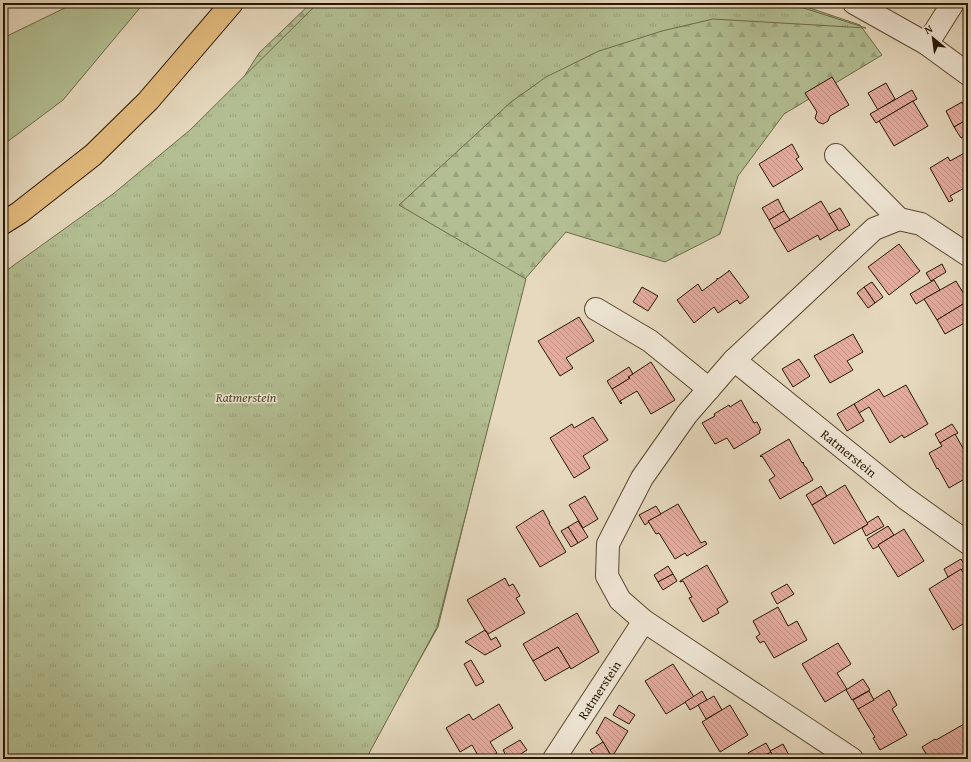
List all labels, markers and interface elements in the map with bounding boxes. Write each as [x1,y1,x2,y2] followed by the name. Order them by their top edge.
[913,18,953,58] north arrow
[921,20,936,38] text: N
[215,388,277,407] park label: Ratmerstein
[817,425,881,482] street label: Ratmerstein
[573,656,626,724] street label: Ratmerstein

